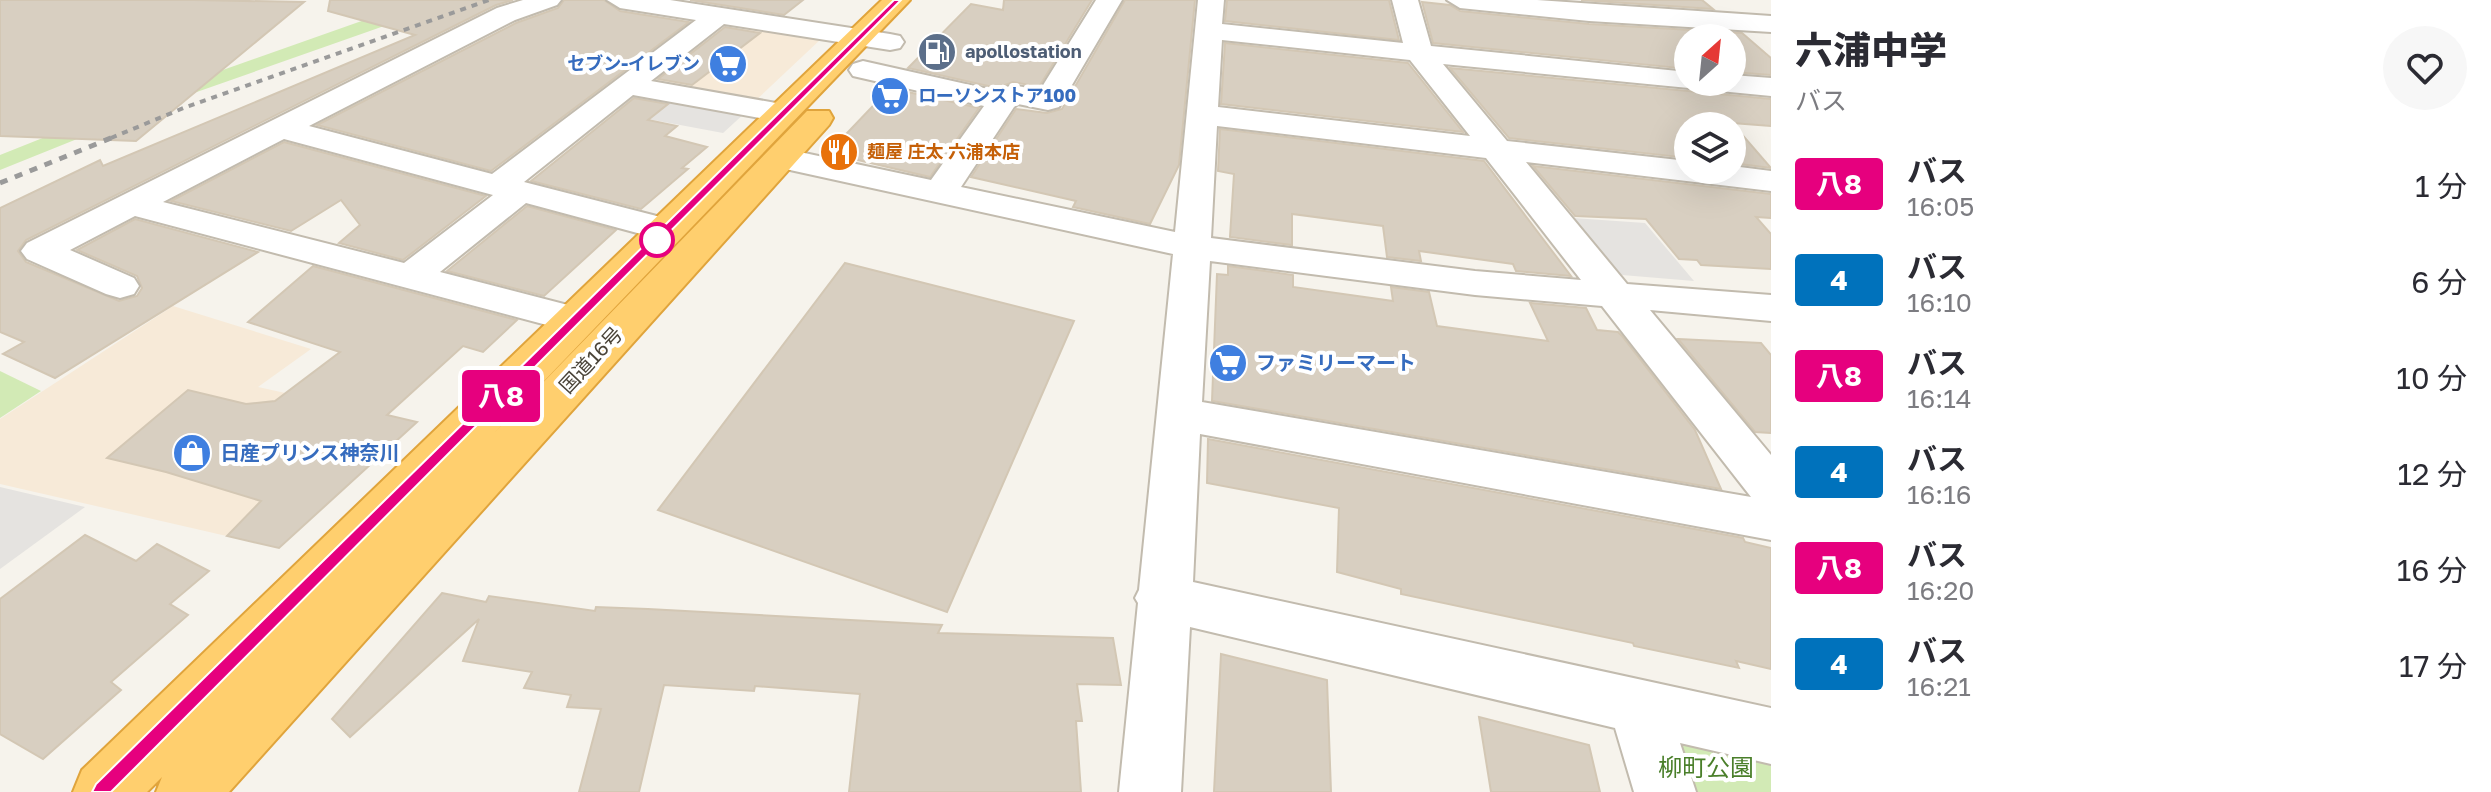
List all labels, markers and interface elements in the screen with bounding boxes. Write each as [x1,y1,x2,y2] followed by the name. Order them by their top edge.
[1674,24,1746,96] north arrow
[1674,24,1746,184] map controls
[2383,26,2467,110] button: heart
[1795,27,1947,72] text: 六浦中学
[916,31,958,73] fuel station icon: apollostation
[965,40,1082,62] place label: apollostation
[707,43,749,85] supermarket icon: セブン-イレブン
[567,52,700,74] place label: セブン-イレブン
[869,75,911,117] supermarket icon: ローソンストア100
[918,84,1076,106] place label: ローソンストア100
[1795,85,1847,116] text: バス
[1674,112,1746,184] button: layers
[818,131,860,173] restaurant icon: 麺屋 庄太 六浦本店
[867,140,1020,162] place label: 麺屋 庄太 六浦本店
[1907,153,1967,189] text: バス
[1816,167,1862,200] text: 八8
[2415,168,2467,204] text: 1 分
[1907,191,1974,222] text: 16:05
[640,223,674,257] unlabelled marker
[1907,249,1967,285] text: バス
[1830,263,1848,296] text: 4
[2411,264,2467,300] text: 6 分
[1907,287,1972,318] text: 16:10
[554,321,627,397] street label: 国道16号
[1207,342,1249,384] supermarket icon: ファミリーマート
[1907,345,1967,381] text: バス
[1256,350,1416,374] place label: ファミリーマート
[1816,359,1862,392] text: 八8
[2396,360,2467,396] text: 10 分
[465,370,537,422] line badge: 八8
[478,379,524,412] text: 八8
[1907,383,1972,414] text: 16:14
[171,432,213,474] shop icon: 日産プリンス神奈川
[220,440,400,464] place label: 日産プリンス神奈川
[1907,441,1967,477] text: バス
[1830,455,1848,488] text: 4
[2398,456,2467,492] text: 12 分
[1907,479,1971,510] text: 16:16
[1907,537,1967,573] text: バス
[1816,551,1862,584] text: 八8
[2397,552,2467,588] text: 16 分
[1907,575,1974,606] text: 16:20
[1907,633,1967,669] text: バス
[1830,647,1848,680] text: 4
[2399,648,2467,684] text: 17 分
[1907,671,1971,702] text: 16:21
[1658,752,1754,781] park label: 柳町公園

